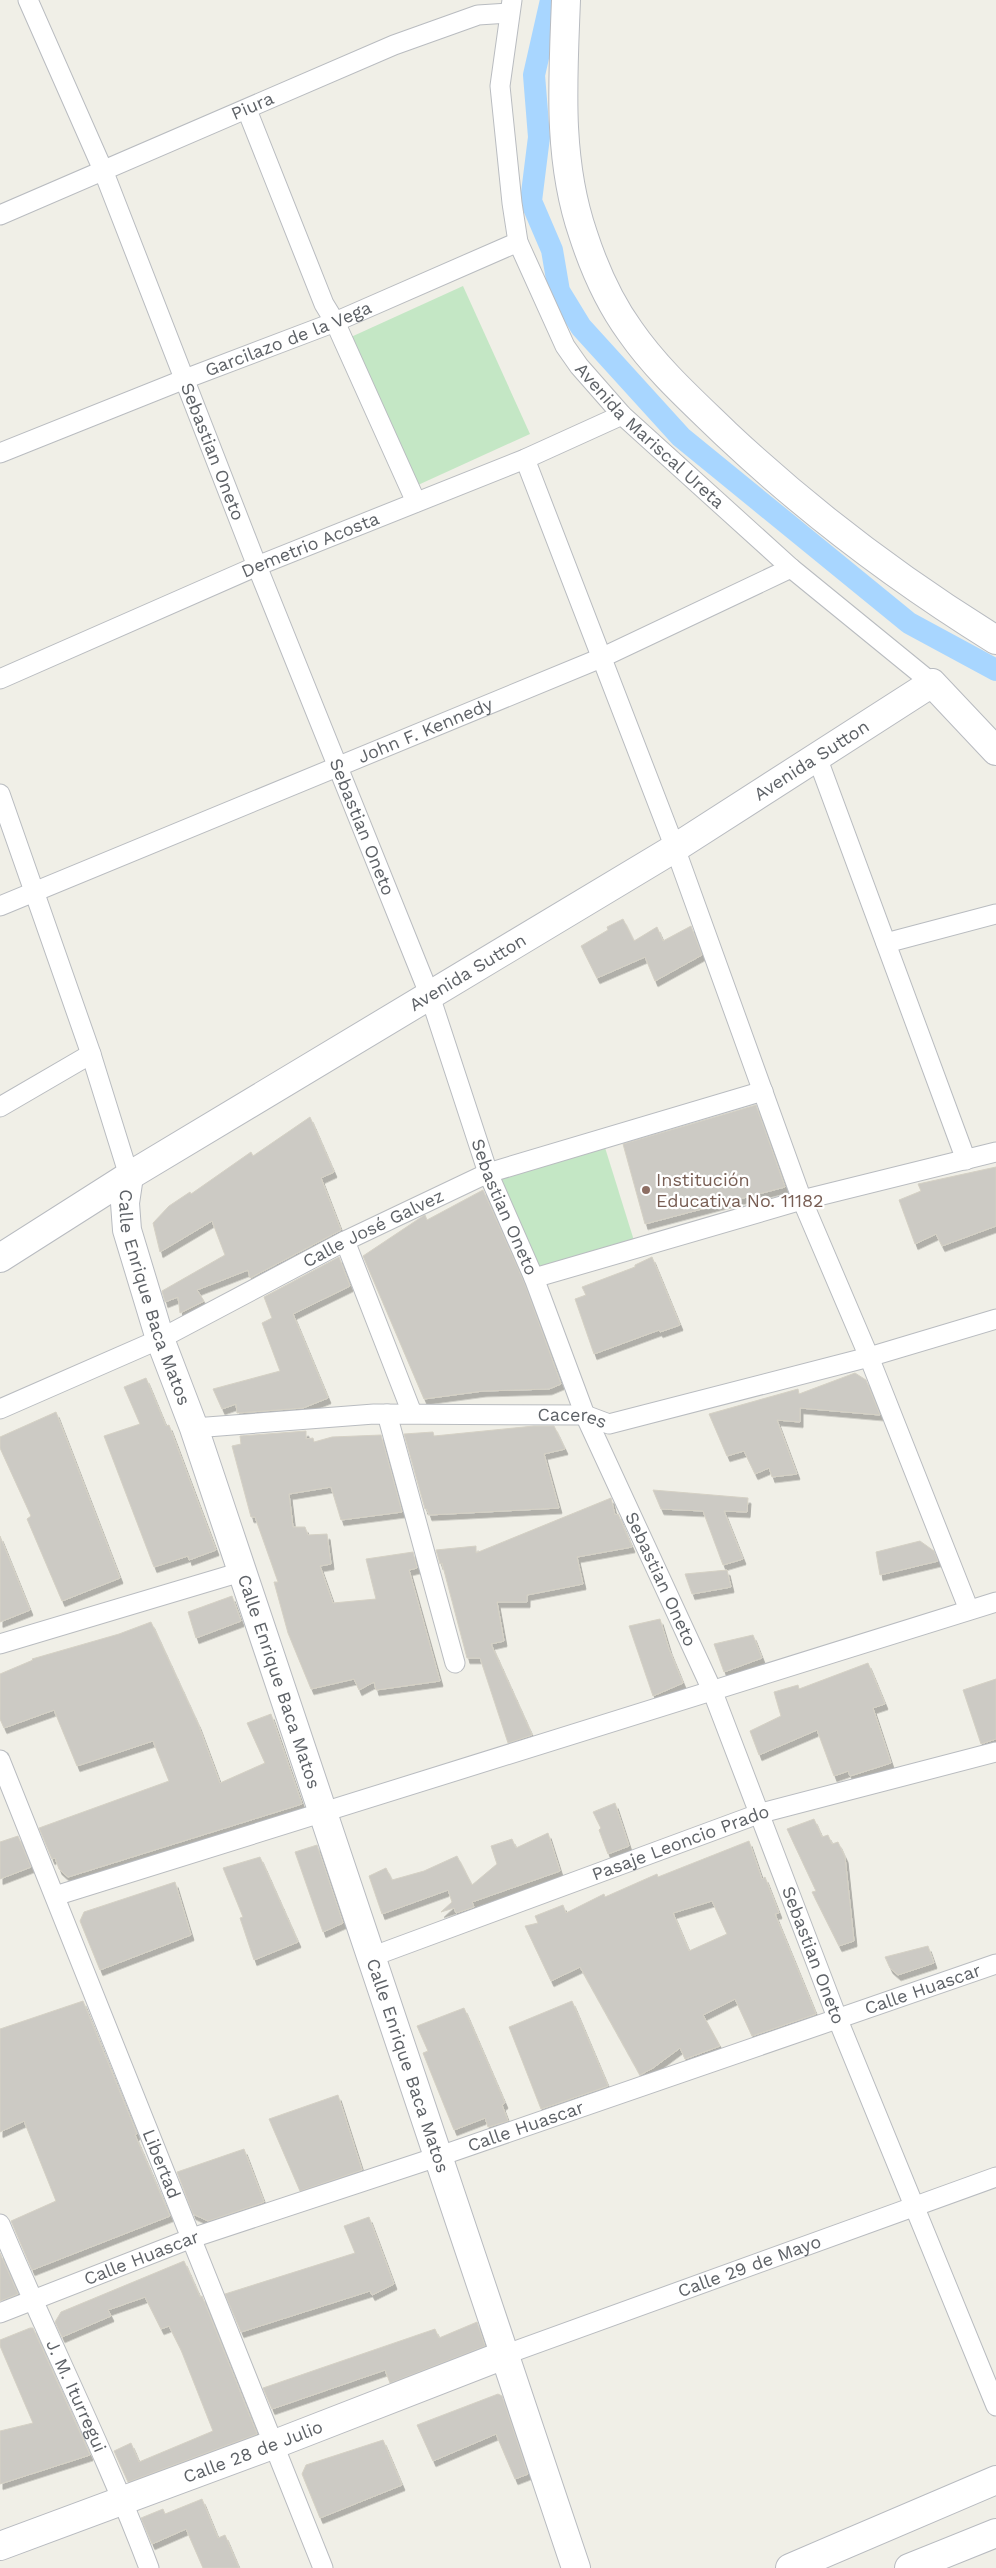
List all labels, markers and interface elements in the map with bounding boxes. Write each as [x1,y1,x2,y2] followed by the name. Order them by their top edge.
[228,87,277,124] street label: Piura
[202,296,375,380] street label: Garcilazo de la Vega
[571,358,729,513] street label: Avenida Mariscal Ureta
[177,380,249,523] street label: Sebastian Oneto
[238,507,382,582] street label: Demetrio Acosta
[354,693,496,767] street label: John F. Kennedy
[750,715,873,805] street label: Avenida Sutton
[326,755,399,898] street label: Sebastian Oneto
[405,929,530,1015] street label: Avenida Sutton
[467,1136,542,1278] street label: Sebastian Oneto
[656,1169,824,1211] place label: Institución Educativa No. 11182
[640,1184,652,1196] marker: Institución Educativa No. 11182
[299,1185,447,1271] street label: Calle José Galvez
[115,1188,195,1408] street label: Calle Enrique Baca Matos
[537,1404,610,1432] street label: Caceres
[621,1508,701,1649] street label: Sebastian Oneto
[234,1572,325,1791] street label: Calle Enrique Baca Matos
[589,1800,771,1885] street label: Pasaje Leoncio Prado
[778,1883,850,2027] street label: Sebastian Oneto
[362,1956,454,2175] street label: Calle Enrique Baca Matos
[862,1959,983,2019] street label: Calle Huascar
[465,2096,586,2156] street label: Calle Huascar
[139,2126,185,2202] street label: Libertad
[81,2225,202,2289] street label: Calle Huascar
[675,2230,824,2301] street label: Calle 29 de Mayo
[42,2336,111,2455] street label: J. M. Iturregui
[180,2415,326,2487] street label: Calle 28 de Julio

